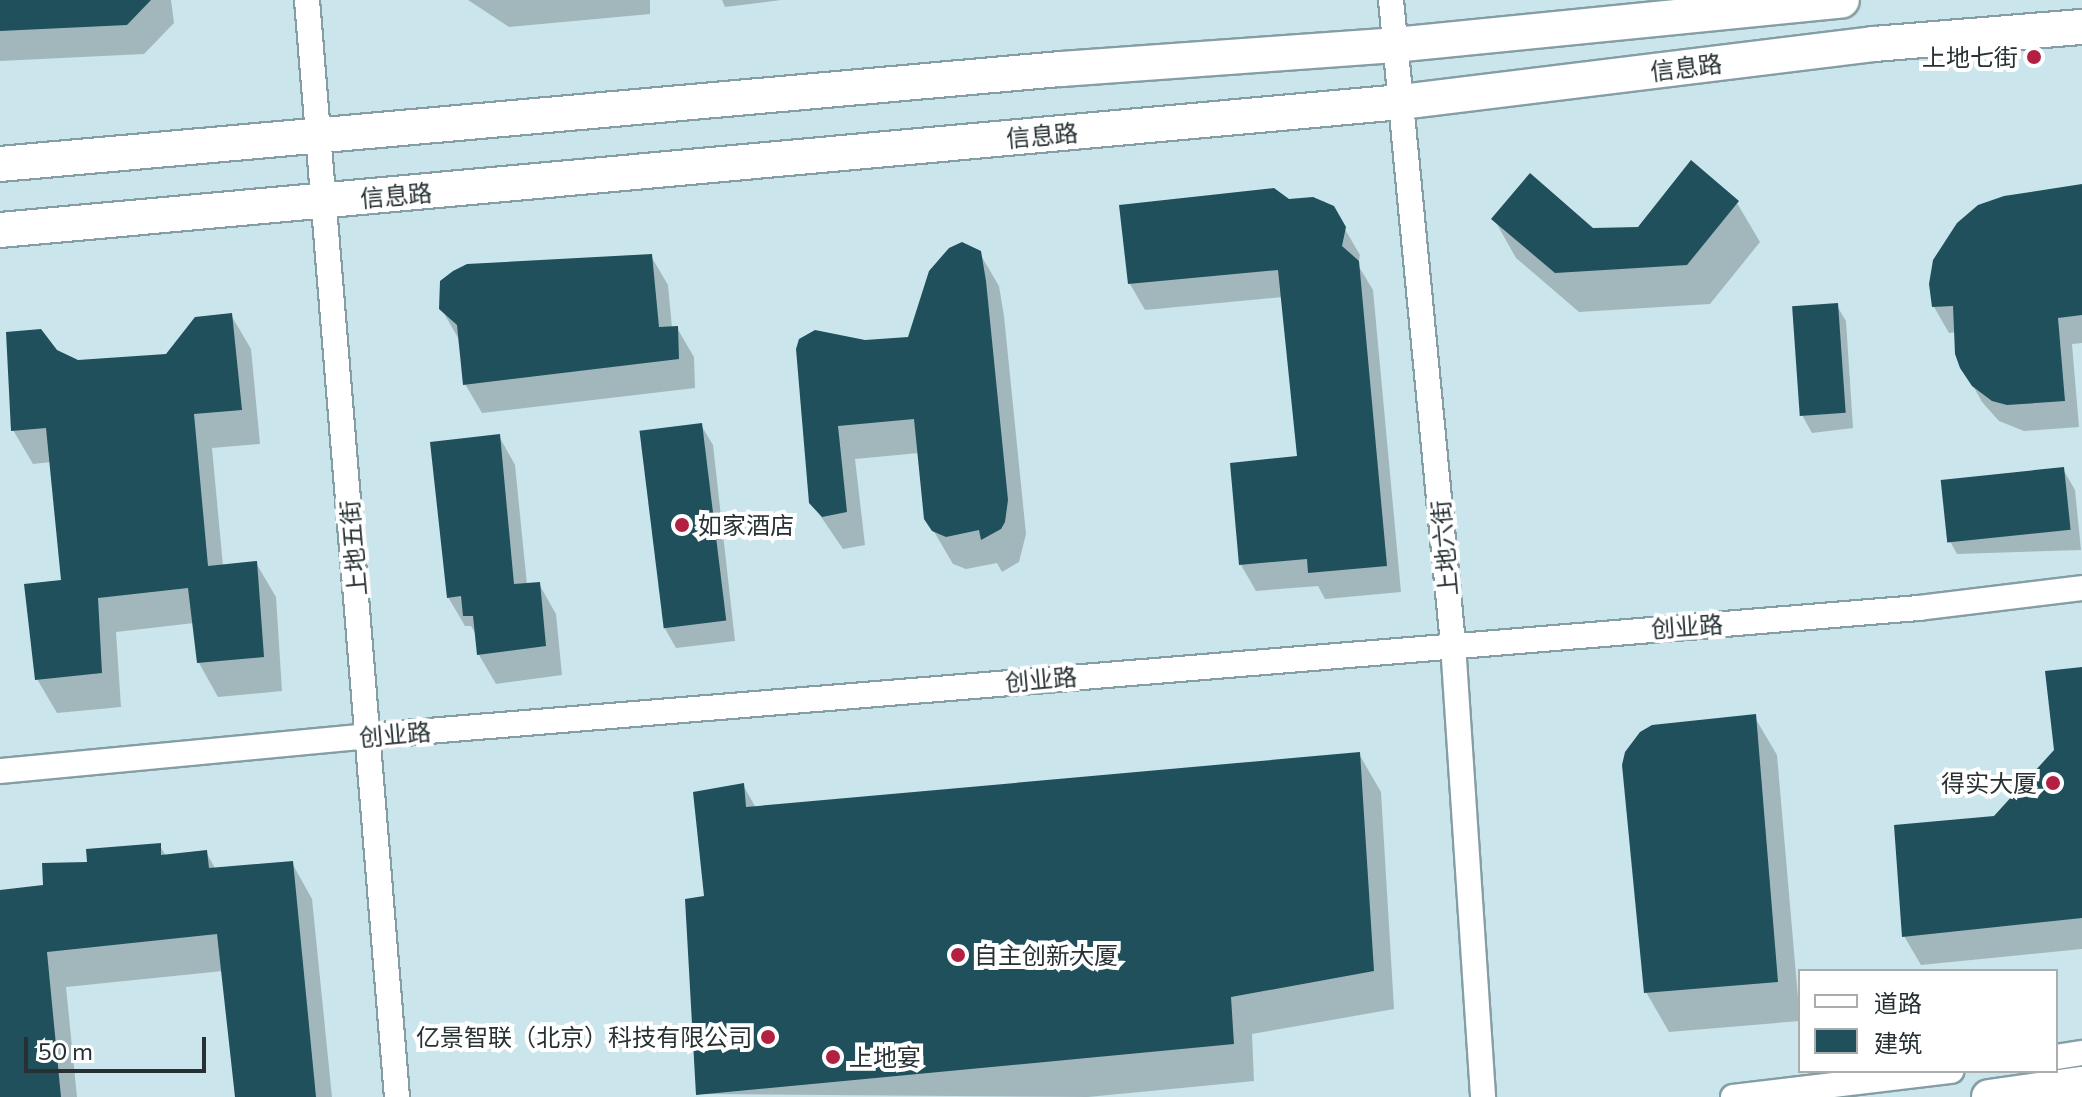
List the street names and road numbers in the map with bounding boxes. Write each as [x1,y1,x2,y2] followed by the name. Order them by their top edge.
[1649,48,1723,86] street label: 信息路
[1005,118,1079,152] street label: 信息路
[359,178,433,212] street label: 信息路
[334,499,372,597] street label: 上地五街
[1425,499,1463,597] street label: 上地六街
[1650,609,1724,643] street label: 创业路
[1004,662,1078,696] street label: 创业路
[358,717,432,751] street label: 创业路

